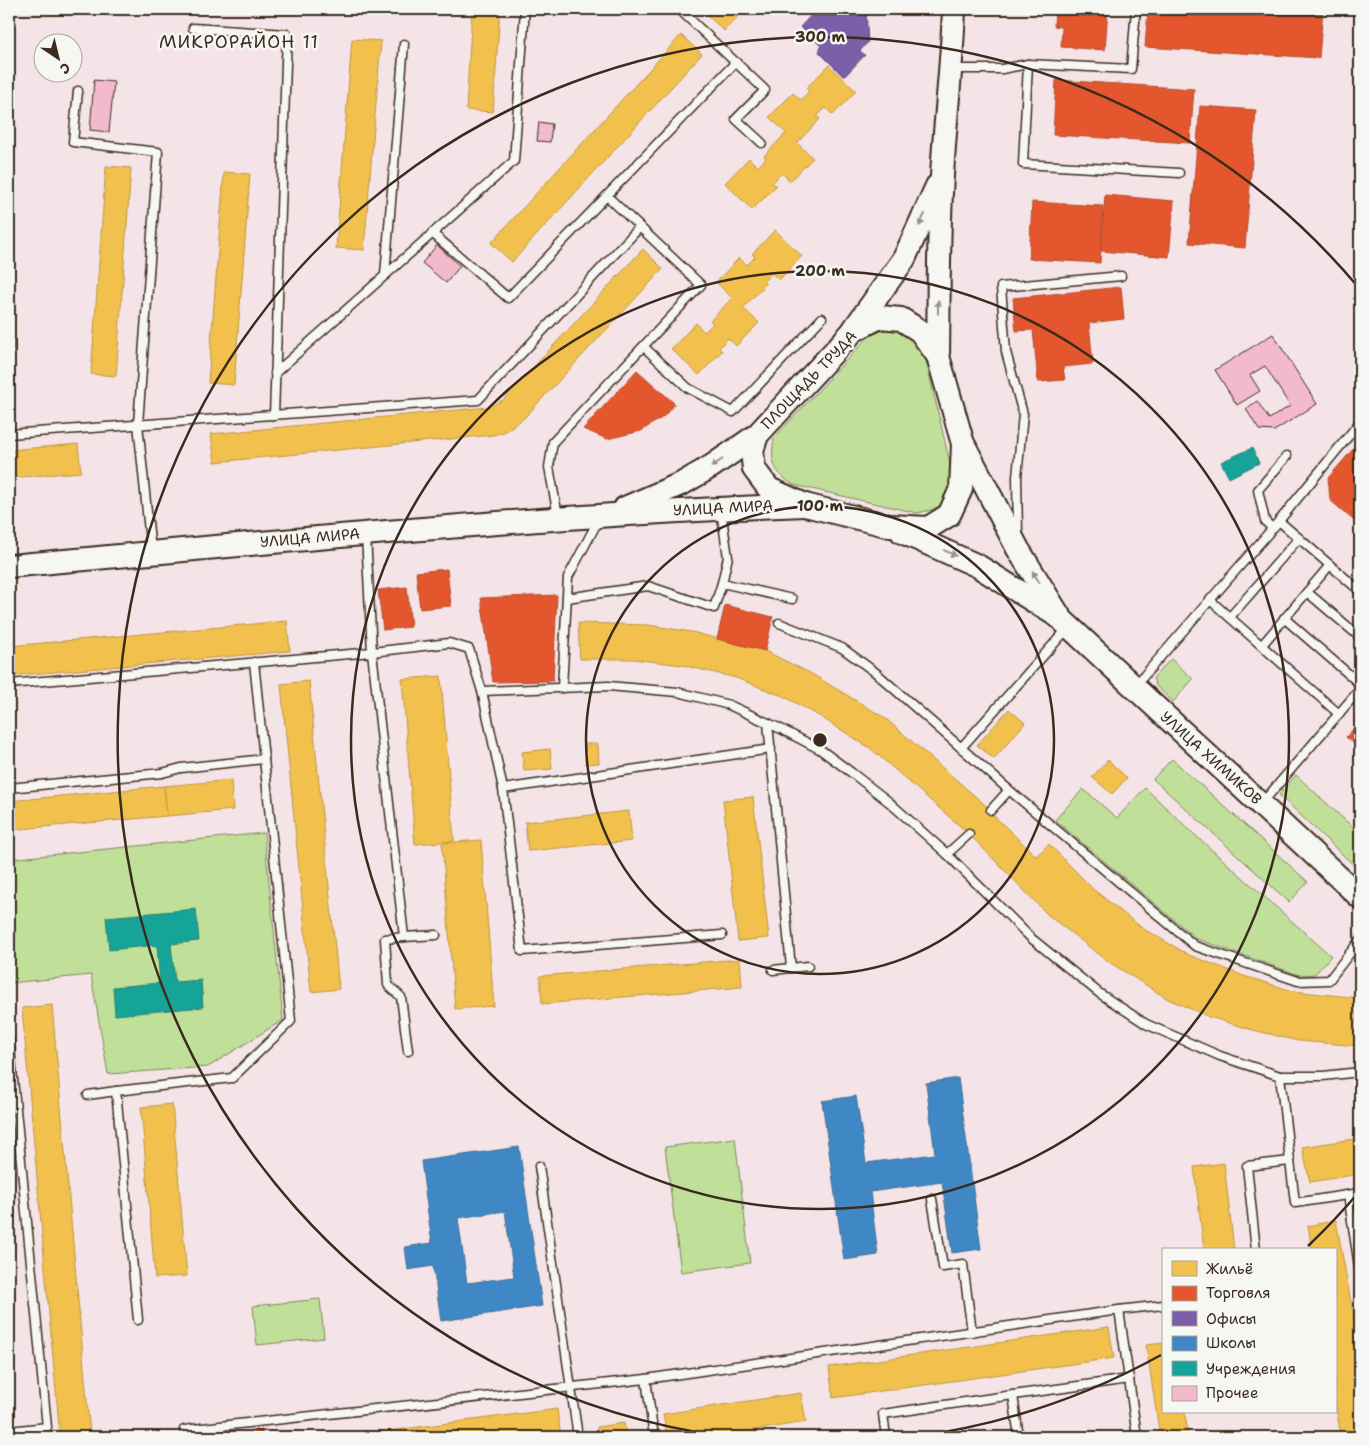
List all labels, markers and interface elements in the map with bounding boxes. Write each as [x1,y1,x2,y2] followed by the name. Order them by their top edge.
[795,27,845,47] text: 300 m
[159,30,319,54] district label: МИКРОРАЙОН 11
[32,32,82,82] north arrow
[57,59,74,78] text: С
[917,213,925,227] one-way arrow
[795,261,845,281] text: 200 m
[934,299,942,315] one-way arrow
[757,326,861,434] street label: ПЛОЩАДЬ ТРУДА
[710,458,724,468] one-way arrow
[672,495,774,521] street label: УЛИЦА МИРА
[797,496,843,516] text: 100 m
[259,524,361,552] street label: УЛИЦА МИРА
[943,550,957,558] one-way arrow
[1031,571,1040,584] one-way arrow
[1156,707,1266,809] street label: УЛИЦА ХИМИКОВ
[811,731,829,749] centre of rings
[1162,1248,1336,1414] legend
[1206,1259,1253,1279] text: Жильё
[1206,1283,1271,1303] text: Торговля
[1206,1309,1256,1329] text: Офисы
[1206,1333,1256,1353] text: Школы
[1206,1359,1296,1379] text: Учреждения
[1206,1383,1258,1403] text: Прочее

